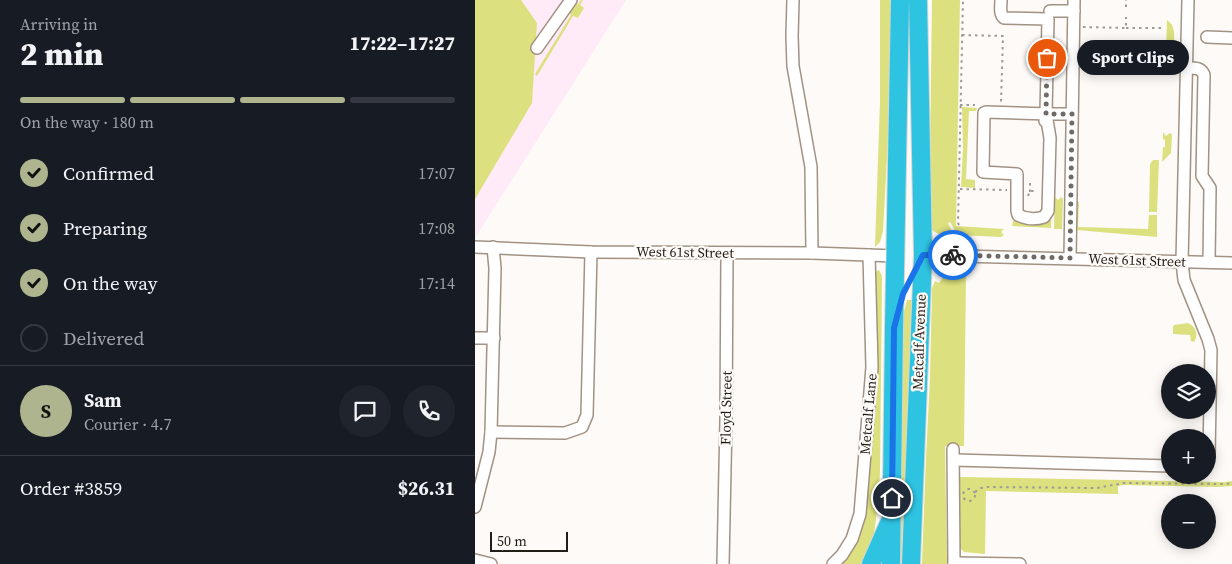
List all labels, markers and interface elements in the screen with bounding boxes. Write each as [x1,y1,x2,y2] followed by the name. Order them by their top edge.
[20,13,98,35] text: Arriving in
[350,30,455,56] text: 17:22–17:27
[20,32,103,76] text: 2 min
[1026,37,1068,79] pin
[1077,40,1189,76] callout: Sport Clips
[1033,44,1061,72] icon: bag
[1092,46,1174,68] text: Sport Clips
[20,111,154,133] text: On the way · 180 m
[20,159,48,187] icon: check
[63,160,154,186] text: Confirmed
[418,162,455,184] text: 17:07
[20,214,48,242] icon: check
[63,215,147,241] text: Preparing
[418,217,455,239] text: 17:08
[928,230,978,280] courier
[636,241,734,263] street label: West 61st Street
[939,241,967,269] icon: bike
[1088,248,1187,272] street label: West 61st Street
[20,269,48,297] icon: check
[63,270,158,296] text: On the way
[418,272,455,294] text: 17:14
[907,294,931,390] street label: Metcalf Avenue
[63,325,144,351] text: Delivered
[1161,364,1216,549] map controls
[1161,364,1216,419] button: layers
[715,370,737,445] street label: Floyd Street
[854,373,882,455] street label: Metcalf Lane
[339,385,391,437] button: chat
[403,385,455,437] button: phone
[84,387,122,413] text: Sam
[41,398,51,424] text: S
[84,413,172,435] text: Courier · 4.7
[1161,429,1216,484] button: +
[20,475,122,501] text: Order #3859
[398,475,455,501] text: $26.31
[871,477,913,519] pin
[878,484,906,512] icon: home
[1161,494,1216,549] button: −
[490,529,567,552] scale bar
[497,531,527,551] text: 50 m

